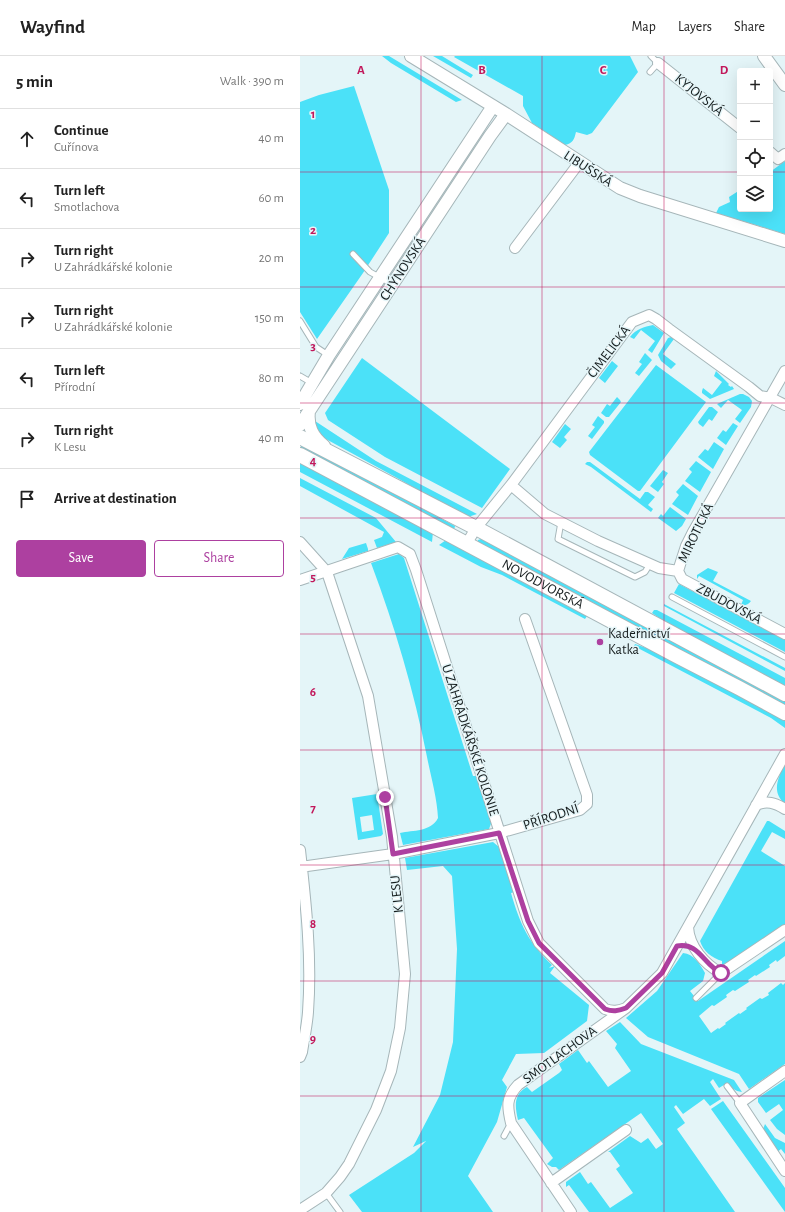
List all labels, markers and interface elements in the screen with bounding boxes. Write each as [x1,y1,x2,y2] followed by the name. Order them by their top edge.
[20,18,85,37] text: Wayfind
[631,20,656,34] text: Map
[678,20,712,34] text: Layers
[734,20,765,34] text: Share
[357,64,365,77] text: A
[478,64,486,77] text: B
[600,64,607,77] text: C
[720,64,729,77] text: D
[737,68,773,212] map controls
[737,68,773,104] button: +
[672,69,728,119] street label: KYJOVSKÁ
[16,73,53,90] text: 5 min
[220,75,284,88] text: Walk · 390 m
[737,104,773,140] button: −
[311,108,315,121] text: 1
[54,123,109,138] text: Continue
[16,128,38,150] icon: ahead
[258,132,284,145] text: 40 m
[737,140,773,176] button: locate
[54,141,99,154] text: Cuřínova
[561,146,616,190] street label: LIBUŠSKÁ
[737,176,773,212] button: layers
[54,183,105,198] text: Turn left
[16,188,38,210] icon: left
[258,192,284,205] text: 60 m
[54,201,119,214] text: Smotlachova
[310,224,316,237] text: 2
[375,233,429,303] street label: CHÝNOVSKÁ
[54,243,113,258] text: Turn right
[16,248,38,270] icon: right
[259,252,284,265] text: 20 m
[54,261,172,274] text: U Zahrádkářské kolonie
[54,303,113,318] text: Turn right
[16,308,38,330] icon: right
[255,312,284,325] text: 150 m
[54,321,172,334] text: U Zahrádkářské kolonie
[583,322,633,381] street label: ČIMELICKÁ
[310,340,316,353] text: 3
[54,363,105,378] text: Turn left
[16,368,38,390] icon: left
[258,372,284,385] text: 80 m
[54,381,95,394] text: Přírodní
[54,423,113,438] text: Turn right
[16,428,38,450] icon: right
[258,432,284,445] text: 40 m
[54,441,86,454] text: K Lesu
[310,455,317,468] text: 4
[16,488,38,510] icon: arrive
[54,491,177,506] text: Arrive at destination
[673,500,716,565] street label: MIROTICKÁ
[16,540,146,577] button: Save
[154,540,284,577] button: Share
[500,557,587,612] street label: NOVODVORSKÁ
[310,571,316,584] text: 5
[694,578,765,627] street label: ZBUDOVSKÁ
[608,627,671,657] place label: Kadeřnictví Katka
[595,637,605,647] marker: Kadeřnictví Katka
[439,662,504,818] street label: U ZAHRÁDKÁŘSKÉ KOLONIE
[310,686,316,699] text: 6
[376,788,394,806] route end
[520,799,581,833] street label: PŘÍRODNÍ
[310,802,316,815] text: 7
[388,874,406,914] street label: K LESU
[310,918,316,931] text: 8
[712,964,730,982] route start
[520,1024,600,1086] street label: SMOTLACHOVA
[310,1033,316,1046] text: 9

